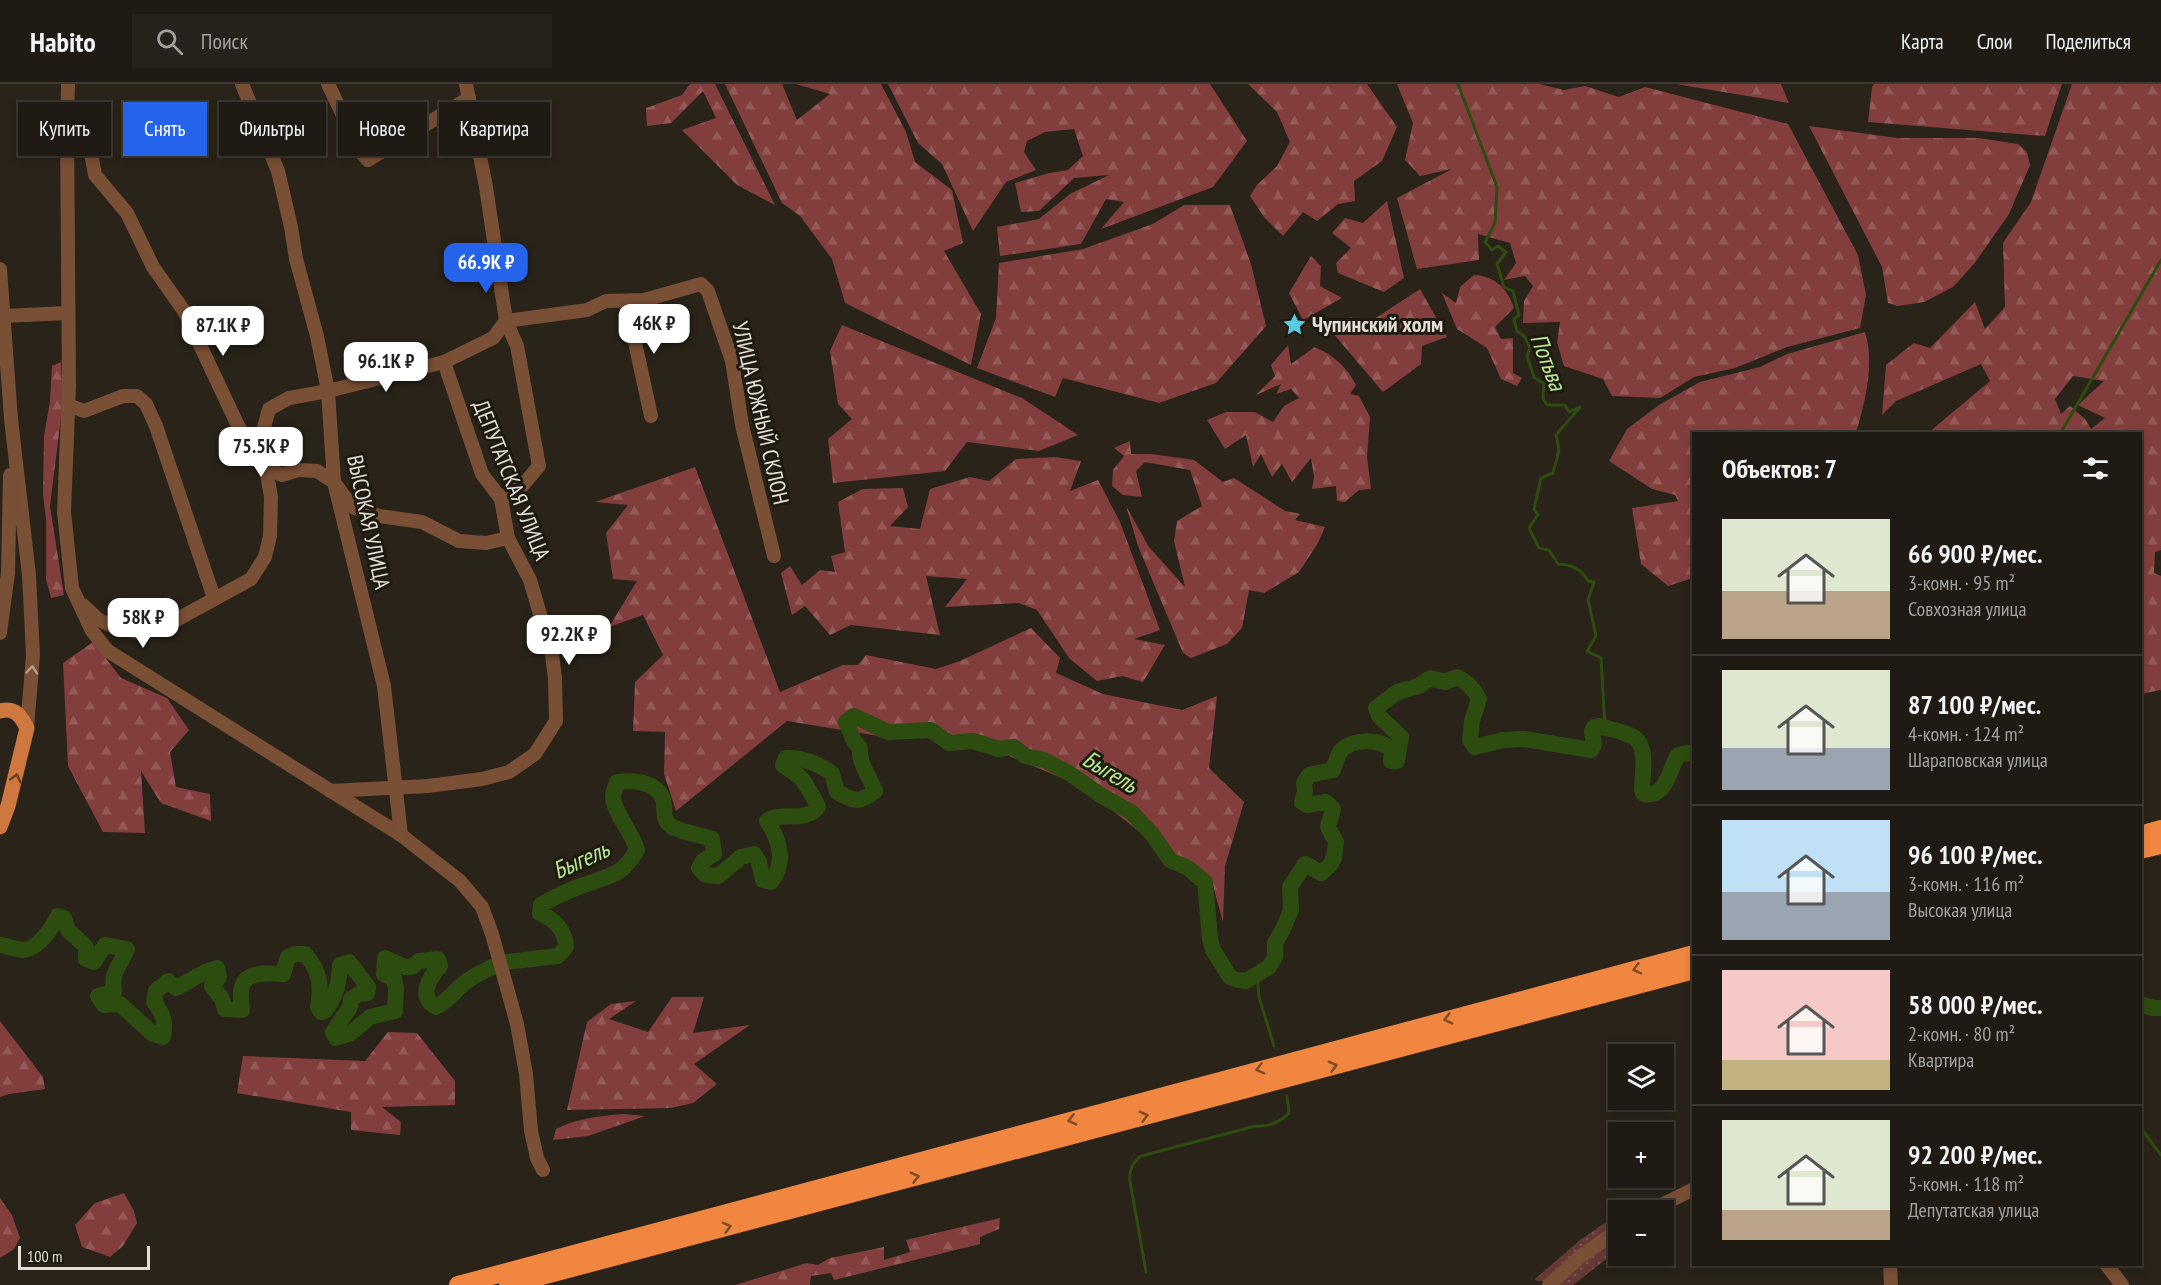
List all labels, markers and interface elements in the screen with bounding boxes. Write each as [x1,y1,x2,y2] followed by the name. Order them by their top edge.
[132,14,552,68] search box
[30,23,96,60] text: Habito
[153,25,186,58] icon: search
[201,27,248,55] text: Поиск
[1901,28,1944,55] text: Карта
[1977,28,2012,55] text: Слои
[2045,28,2131,55] text: Поделиться
[18,102,111,156] chip: Купить
[123,102,207,156] chip: Снять
[219,102,326,156] chip: Фильтры
[338,102,427,156] chip: Новое
[439,102,550,156] chip: Квартира
[431,243,541,294] pin: 66.9K ₽
[458,249,514,275] text: 66.9K ₽
[612,304,696,355] pin: 46K ₽
[168,306,278,357] pin: 87.1K ₽
[633,310,675,336] text: 46K ₽
[1312,310,1443,338] place label: Чупинский холм
[1281,311,1307,337] place icon: Чупинский холм
[196,312,250,338] text: 87.1K ₽
[726,319,796,507] street label: УЛИЦА ЮЖНЫЙ СКЛОН
[1523,329,1574,396] water label: Потьва
[331,342,441,393] pin: 96.1K ₽
[358,348,414,374] text: 96.1K ₽
[467,396,557,565] street label: ДЕПУТАТСКАЯ УЛИЦА
[206,427,316,478] pin: 75.5K ₽
[233,433,289,459] text: 75.5K ₽
[341,452,397,592] street label: ВЫСОКАЯ УЛИЦА
[1722,452,1837,485] text: Объектов: 7
[2079,452,2112,485] icon: filters
[1908,537,2042,570] text: 66 900 ₽/мес.
[1770,543,1842,615] icon: home
[1908,570,2015,596] text: 3-комн. · 95 m²
[1908,596,2026,622] text: Совхозная улица
[101,598,185,649] pin: 58K ₽
[122,604,164,630] text: 58K ₽
[514,615,624,666] pin: 92.2K ₽
[541,621,597,647] text: 92.2K ₽
[25,666,38,675] one-way arrow
[1908,688,2041,721] text: 87 100 ₽/мес.
[1770,694,1842,766] icon: home
[1908,721,2024,747] text: 4-комн. · 124 m²
[1077,743,1144,800] water label: Быгель
[1908,747,2048,773] text: Шараповская улица
[8,773,21,783] one-way arrow
[548,833,615,886] water label: Быгель
[1908,838,2042,871] text: 96 100 ₽/мес.
[1770,844,1842,916] icon: home
[1908,871,2024,897] text: 3-комн. · 116 m²
[1908,897,2012,923] text: Высокая улица
[1632,962,1643,974] one-way arrow
[1908,988,2042,1021] text: 58 000 ₽/мес.
[1770,994,1842,1066] icon: home
[1444,1012,1454,1024] one-way arrow
[1908,1021,2015,1047] text: 2-комн. · 80 m²
[1608,1044,1674,1266] map controls
[1608,1044,1674,1110] button: layers
[1908,1047,1974,1073] text: Квартира
[1327,1061,1337,1073] one-way arrow
[1255,1062,1265,1075] one-way arrow
[1138,1111,1149,1123] one-way arrow
[1067,1113,1078,1125] one-way arrow
[1608,1122,1674,1188] button: +
[1908,1138,2042,1171] text: 92 200 ₽/мес.
[1770,1144,1842,1216] icon: home
[910,1171,920,1184] one-way arrow
[1908,1171,2024,1197] text: 5-комн. · 118 m²
[1908,1197,2039,1223] text: Депутатская улица
[1608,1200,1674,1266] button: −
[721,1221,731,1234] one-way arrow
[18,1243,150,1270] scale bar
[27,1246,62,1266] text: 100 m

